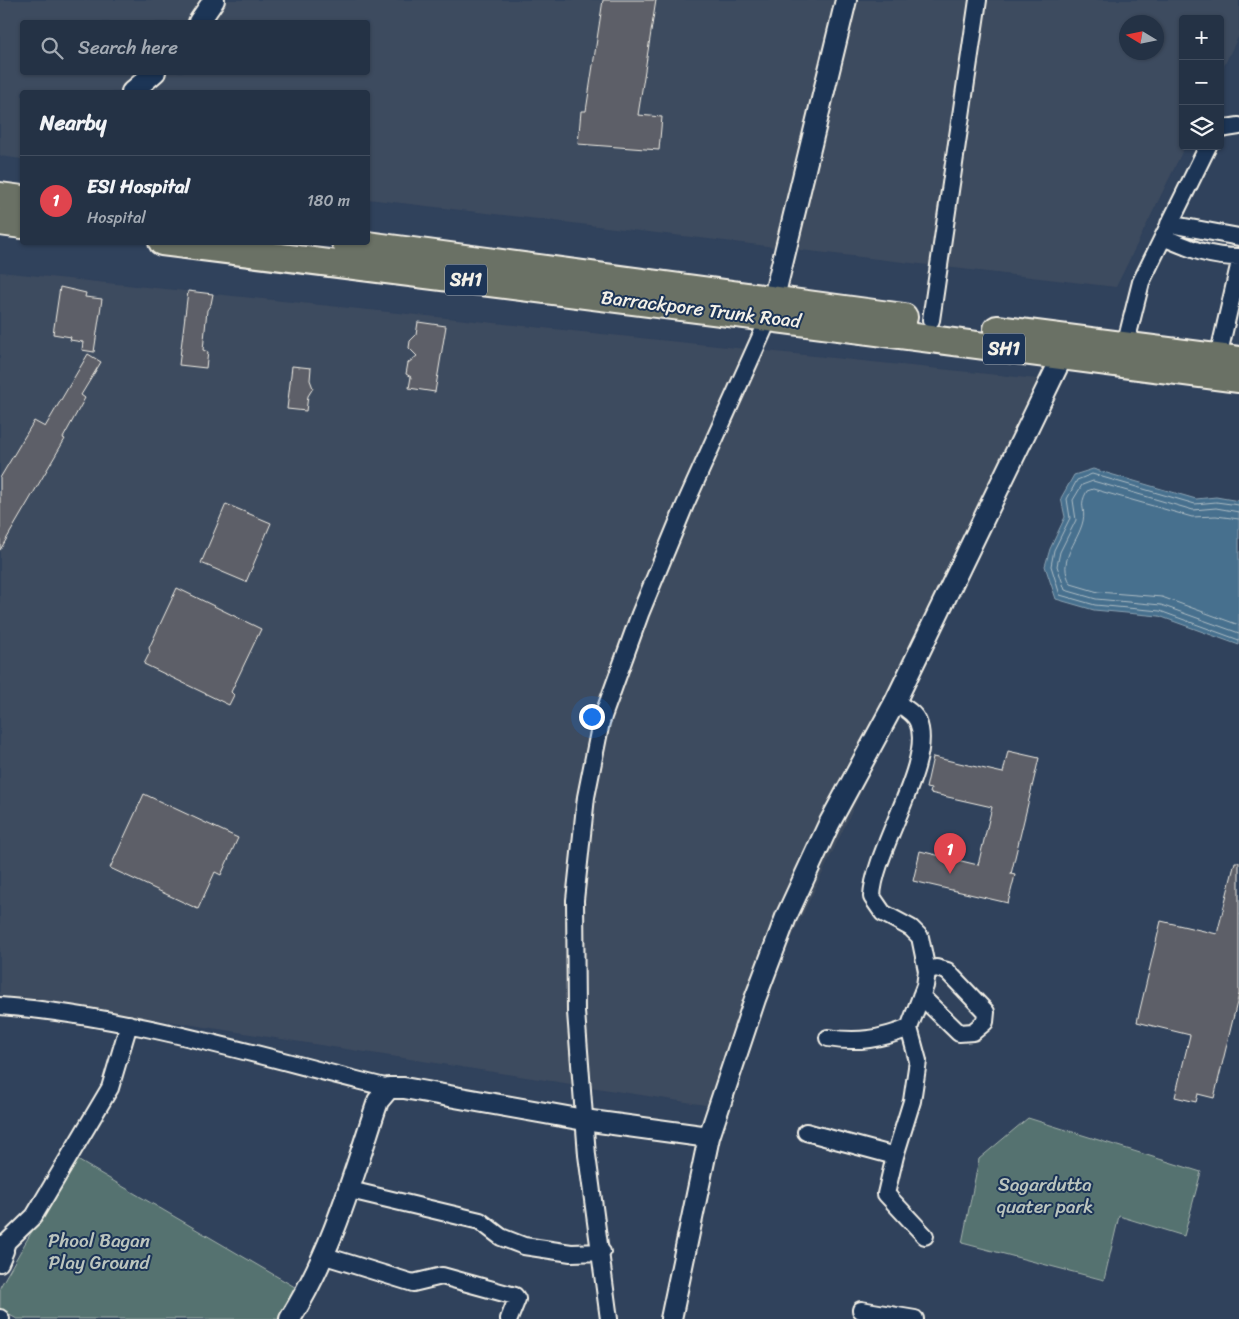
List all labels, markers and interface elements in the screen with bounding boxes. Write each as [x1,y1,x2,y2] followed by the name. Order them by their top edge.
[1119,15,1164,60] north arrow
[1179,15,1224,150] map controls
[1179,15,1224,60] button: +
[20,20,370,75] search box
[78,31,178,64] text: Search here
[38,34,66,62] icon: search
[1179,60,1224,105] button: −
[40,104,106,142] text: Nearby
[1179,105,1224,150] button: layers
[87,170,190,203] text: ESI Hospital
[53,186,59,215] text: 1
[307,186,350,215] text: 180 m
[87,203,146,232] text: Hospital
[445,264,487,296] road number: SH1
[599,280,805,338] street label: Barrackpore Trunk Road
[983,334,1025,364] road number: SH1
[579,704,605,730] your location
[934,833,966,874] pin: 1
[997,1168,1093,1223] park label: Sagardutta quater park
[48,1224,150,1279] park label: Phool Bagan Play Ground

